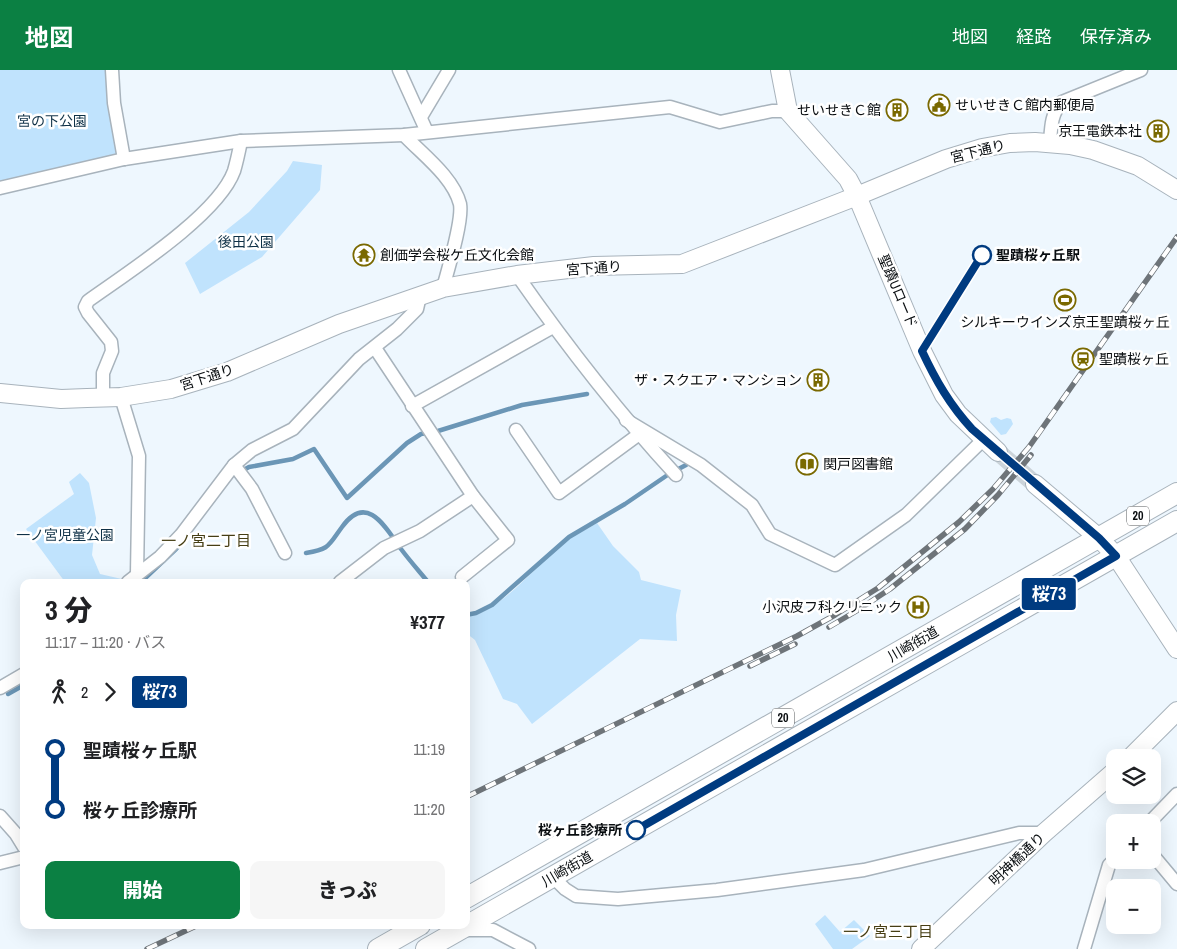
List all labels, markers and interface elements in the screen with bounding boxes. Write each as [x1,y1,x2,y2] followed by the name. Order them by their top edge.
[25,21,73,53] text: 地図
[952,24,988,49] text: 地図
[1016,24,1052,49] text: 経路
[1080,24,1152,49] text: 保存済み
[927,93,951,117] public building icon: せいせきＣ館内郵便局
[955,96,1095,114] place label: せいせきＣ館内郵便局
[885,98,909,122] building icon: せいせきＣ館
[797,101,881,119] place label: せいせきＣ館
[17,112,87,130] park label: 宮の下公園
[1146,119,1170,143] building icon: 京王電鉄本社
[1058,122,1142,140] place label: 京王電鉄本社
[949,135,1007,167] street label: 宮下通り
[218,233,274,251] park label: 後田公園
[352,243,376,267] temple icon: 創価学会桜ケ丘文化会館
[972,245,992,265] marker: 聖蹟桜ヶ丘駅
[380,246,534,264] place label: 創価学会桜ケ丘文化会館
[996,246,1080,264] place label: 聖蹟桜ヶ丘駅
[874,251,922,331] street label: 聖蹟Uロード
[565,257,623,279] street label: 宮下通り
[1053,288,1077,312] sports icon: シルキーウインズ京王聖蹟桜ヶ丘
[960,313,1170,331] place label: シルキーウインズ京王聖蹟桜ヶ丘
[1071,347,1095,371] station icon: 聖蹟桜ヶ丘
[1099,350,1169,368] place label: 聖蹟桜ヶ丘
[178,360,236,394] street label: 宮下通り
[806,368,830,392] building icon: ザ・スクエア・マンション
[634,371,802,389] place label: ザ・スクエア・マンション
[795,452,819,476] library icon: 関戸図書館
[823,455,893,473] place label: 関戸図書館
[1127,506,1149,526] road number: 20
[16,526,114,544] park label: 一ノ宮児童公園
[161,530,251,551] district label: 一ノ宮二丁目
[1020,578,1078,610] line badge: 桜73
[1032,581,1066,606] text: 桜73
[45,591,92,629] text: 3 分
[906,595,930,619] hospital icon: 小沢皮フ科クリニック
[762,598,902,616] place label: 小沢皮フ科クリニック
[410,609,445,635] text: ¥377
[884,622,942,666] street label: 川崎街道
[45,631,166,653] text: 11:17 – 11:20 · バス
[45,678,73,706] icon: walk
[96,678,124,706] icon: forward
[142,679,177,704] text: 桜73
[81,681,88,703] text: 2
[772,708,794,728] road number: 20
[83,737,197,763] text: 聖蹟桜ヶ丘駅
[413,738,445,760] text: 11:19
[1106,749,1161,934] map controls
[1106,749,1161,804] button: layers
[83,797,197,823] text: 桜ヶ丘診療所
[413,798,445,820] text: 11:20
[1106,814,1161,869] button: +
[626,820,646,840] marker: 桜ヶ丘診療所
[538,821,622,839] place label: 桜ヶ丘診療所
[985,829,1049,889] street label: 明神橋通り
[538,847,596,891] street label: 川崎街道
[45,861,240,919] button: 開始
[250,861,445,919] button: きっぷ
[1106,879,1161,934] button: −
[843,921,933,942] district label: 一ノ宮三丁目

